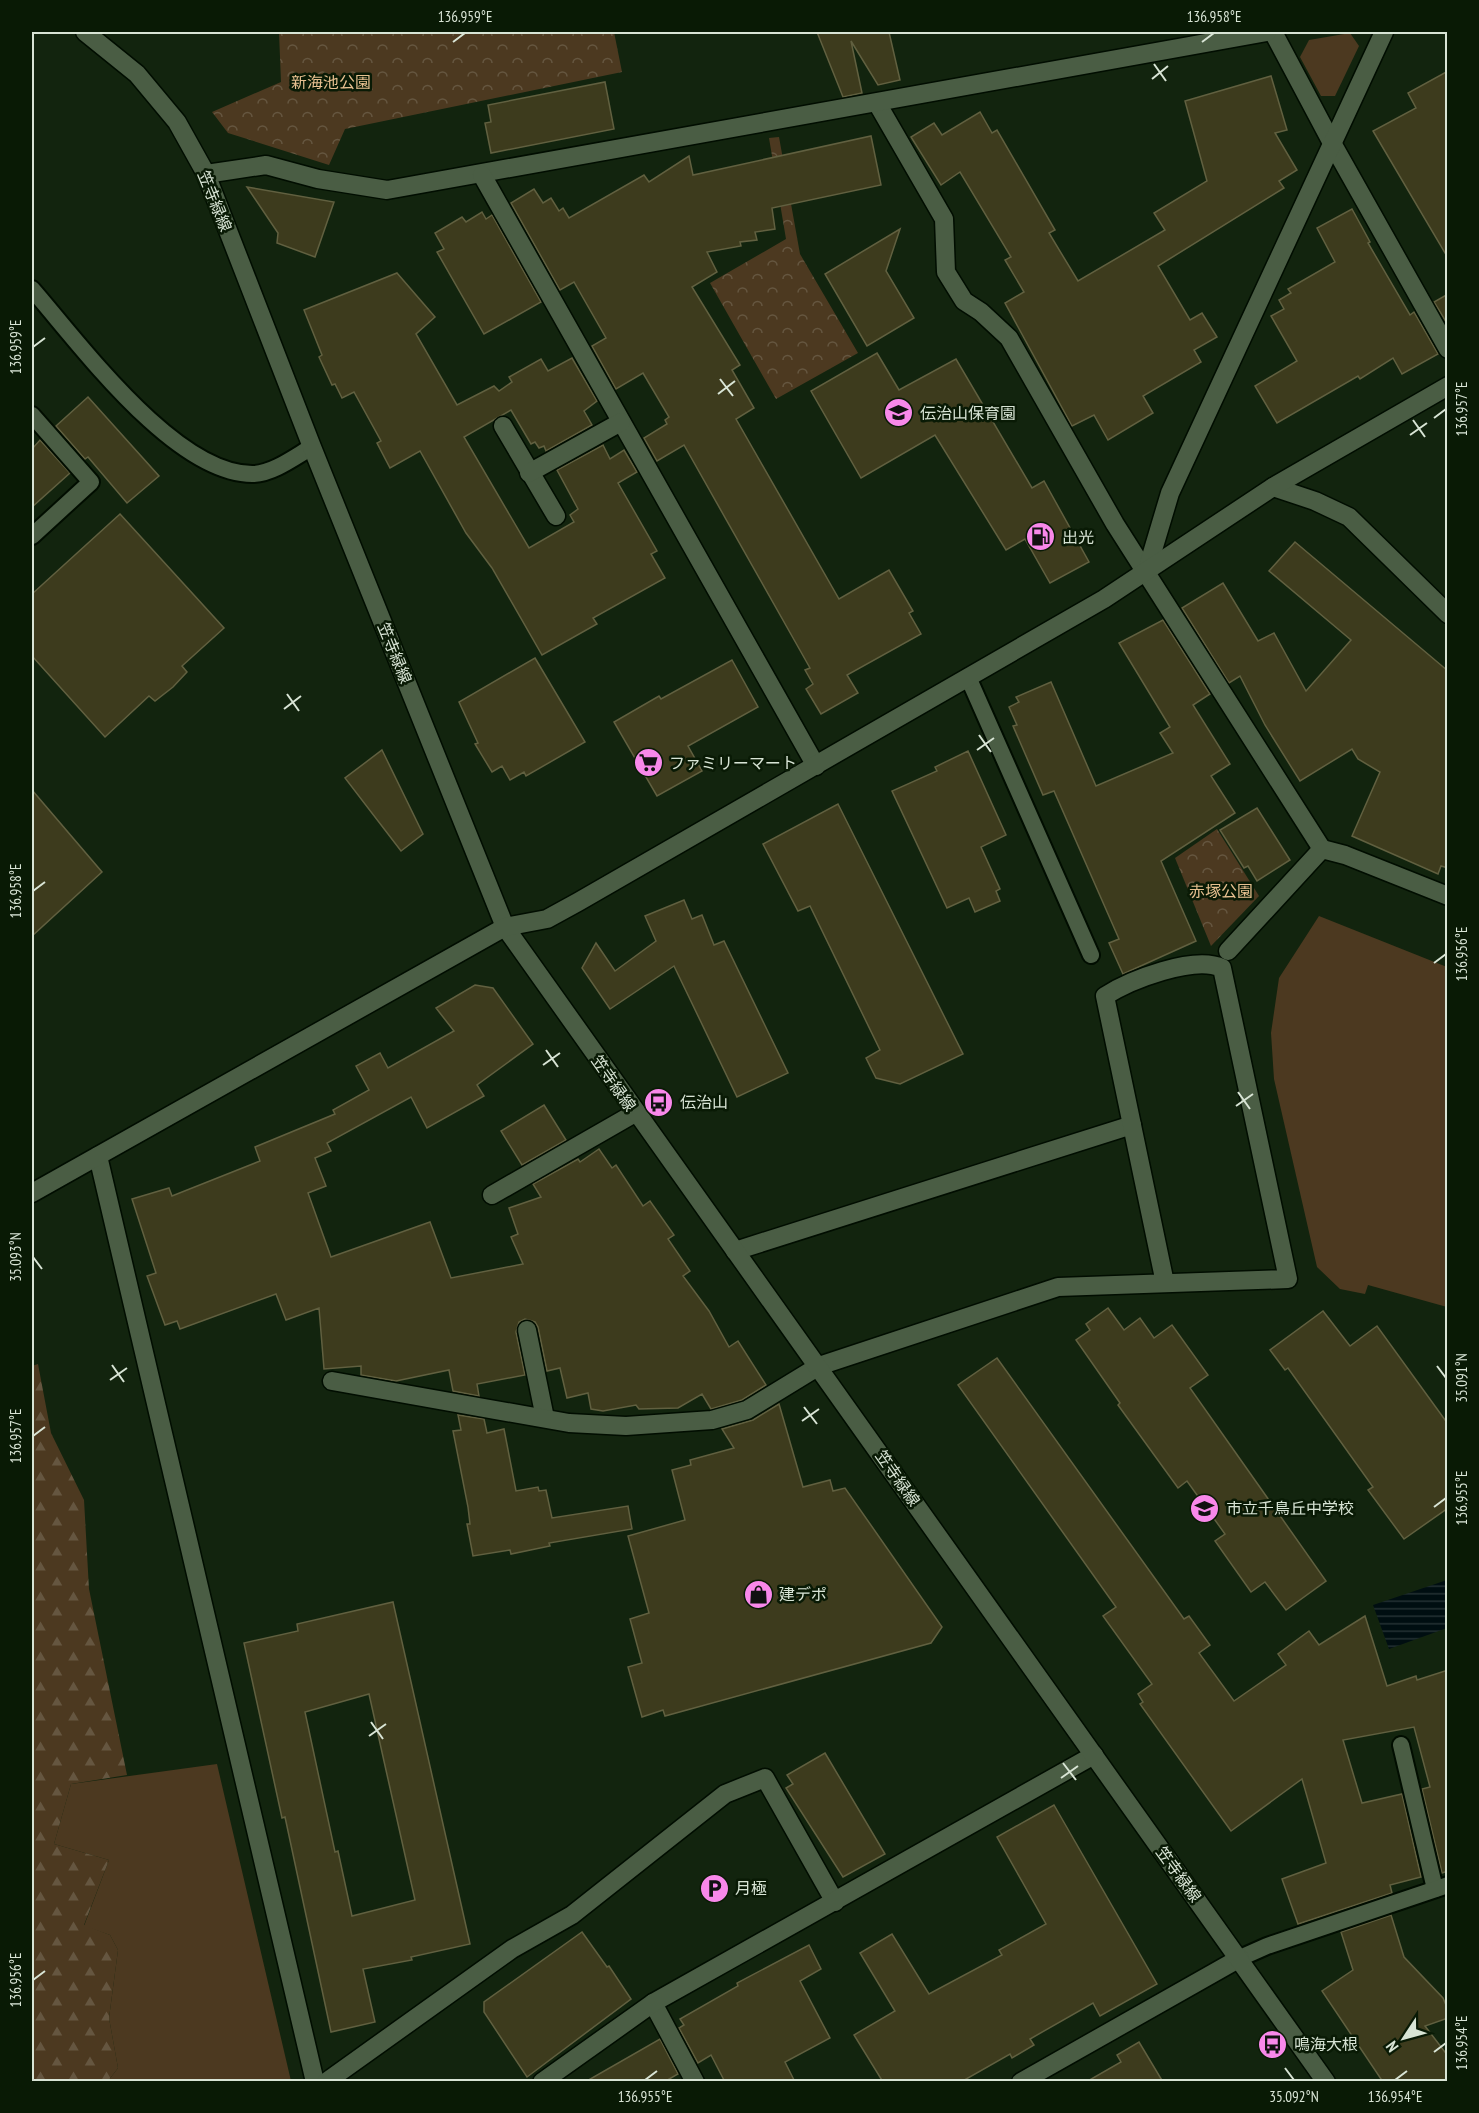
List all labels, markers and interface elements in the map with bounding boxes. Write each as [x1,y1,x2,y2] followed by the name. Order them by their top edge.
[438,7,492,26] text: 136.959°E
[1187,7,1241,26] text: 136.958°E
[291,72,371,92] park label: 新海池公園
[194,168,236,234] street label: 笠寺緑線
[6,320,25,374] text: 136.959°E
[1452,382,1471,436] text: 136.957°E
[883,397,915,429] school or university icon: 伝治山保育園
[920,403,1016,423] place label: 伝治山保育園
[1025,521,1057,553] fuel station icon: 出光
[1062,527,1094,547] place label: 出光
[374,620,416,686] street label: 笠寺緑線
[632,747,664,779] supermarket icon: ファミリーマート
[669,753,797,773] place label: ファミリーマート
[6,864,25,918] text: 136.958°E
[1189,881,1253,901] park label: 赤塚公園
[1452,927,1471,981] text: 136.956°E
[587,1051,641,1115] street label: 笠寺緑線
[643,1086,675,1118] bus stop icon: 伝治山
[680,1092,728,1112] place label: 伝治山
[6,1232,25,1282] text: 35.093°N
[1452,1353,1471,1403] text: 35.091°N
[6,1409,25,1463] text: 136.957°E
[871,1446,925,1510] street label: 笠寺緑線
[1452,1471,1471,1525] text: 136.955°E
[1189,1492,1221,1524] school or university icon: 市立千鳥丘中学校
[1226,1498,1354,1518] place label: 市立千鳥丘中学校
[742,1578,774,1610] shop icon: 建デポ
[779,1584,827,1604] place label: 建デポ
[1152,1842,1206,1906] street label: 笠寺緑線
[698,1872,730,1904] parking icon: 月極
[735,1878,767,1898] place label: 月極
[6,1953,25,2007] text: 136.956°E
[1374,2008,1434,2068] north arrow
[1452,2016,1471,2070] text: 136.954°E
[1257,2028,1289,2060] bus stop icon: 鳴海大根
[1294,2034,1358,2054] place label: 鳴海大根
[1381,2037,1402,2056] text: N
[618,2087,672,2106] text: 136.955°E
[1269,2087,1319,2106] text: 35.092°N
[1368,2087,1422,2106] text: 136.954°E

